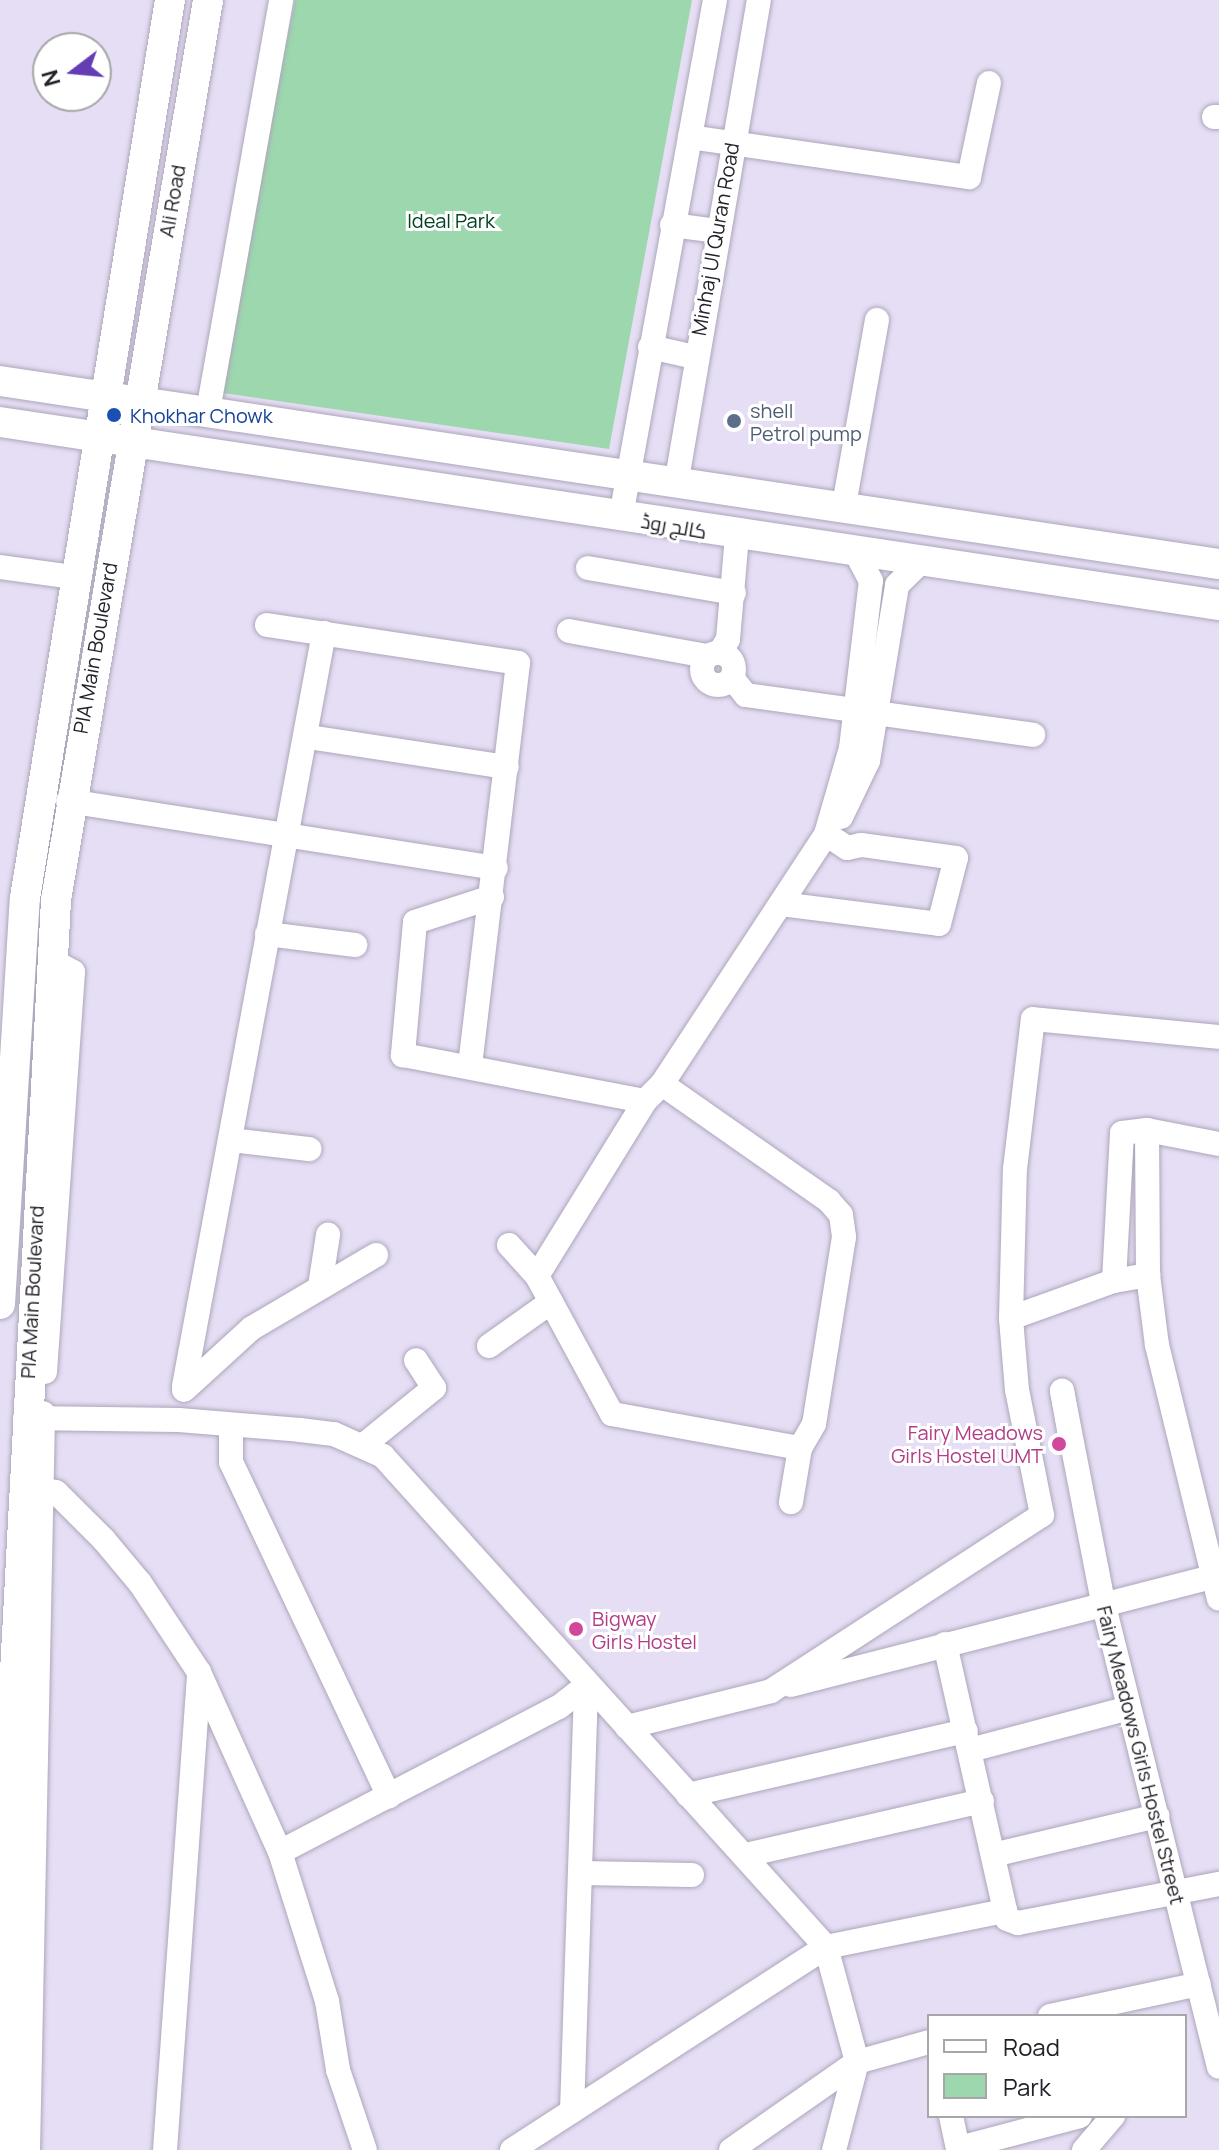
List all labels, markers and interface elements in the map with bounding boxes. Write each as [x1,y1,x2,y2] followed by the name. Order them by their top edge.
[32,32,112,112] north arrow
[34,66,67,90] text: N
[686,141,744,337] street label: Minhaj Ul Quran Road
[154,163,190,239] street label: Ali Road
[407,208,495,232] park label: Ideal Park
[750,398,862,445] place label: shell Petrol pump
[130,403,273,427] place label: Khokhar Chowk
[105,406,123,424] marker: Khokhar Chowk
[725,412,743,430] marker: shell Petrol pump
[639,508,709,544] street label: کالج روڈ
[68,561,122,735] street label: PIA Main Boulevard
[15,1205,49,1379] street label: PIA Main Boulevard
[891,1420,1043,1467] place label: Fairy Meadows Girls Hostel UMT
[1050,1435,1068,1453] marker: Fairy Meadows Girls Hostel UMT
[1092,1603,1190,1907] street label: Fairy Meadows Girls Hostel Street
[592,1606,697,1653] place label: Bigway Girls Hostel
[567,1620,585,1638] marker: Bigway Girls Hostel
[927,2014,1187,2118] legend
[1003,2030,1060,2063] text: Road
[1003,2070,1051,2103] text: Park

